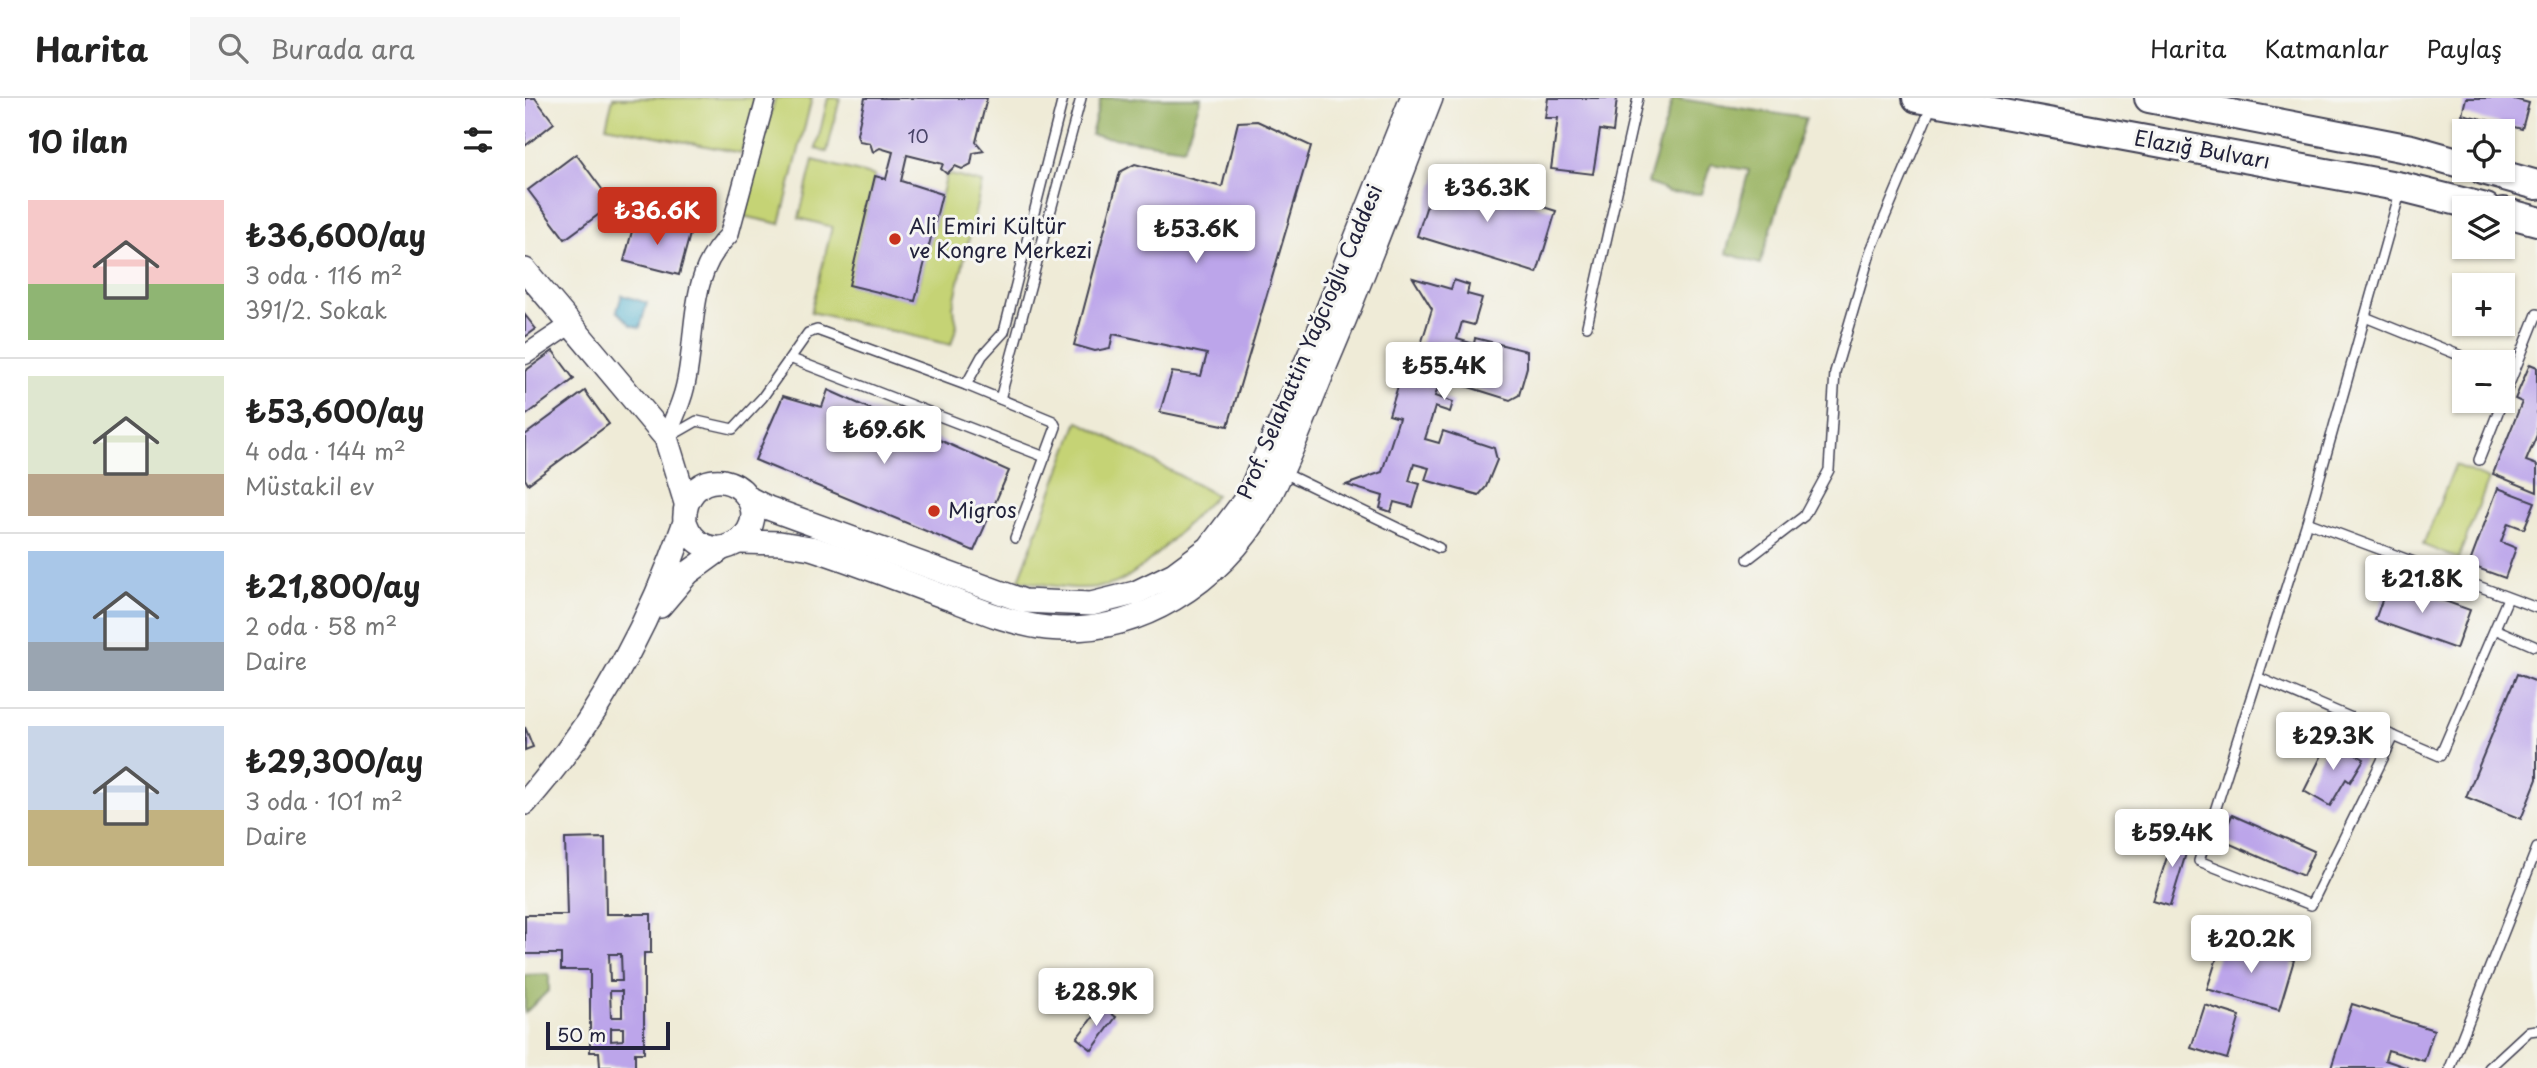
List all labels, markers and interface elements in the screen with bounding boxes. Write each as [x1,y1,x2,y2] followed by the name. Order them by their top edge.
[190,17,680,80] search box
[35,23,148,73] text: Harita
[214,29,252,67] icon: search
[270,29,415,68] text: Burada ara
[2150,30,2227,66] text: Harita
[2265,30,2389,66] text: Katmanlar
[2427,30,2502,66] text: Paylaş
[28,118,128,163] text: 10 ilan
[2452,119,2515,413] map controls
[2452,119,2515,182] button: locate
[2132,120,2273,176] street label: Elazığ Bulvarı
[459,121,497,159] icon: filters
[907,122,929,149] house number: 10
[1430,164,1544,224] pin: ₺36.3K
[1444,169,1530,204] text: ₺36.3K
[1227,179,1389,504] street label: Prof. Selahattin Yağcıoğlu Caddesi
[600,188,714,247] pin: ₺36.6K
[614,192,700,227] text: ₺36.6K
[2452,196,2515,259] button: layers
[1139,206,1253,265] pin: ₺53.6K
[909,209,1092,265] place label: Ali Emiri Kültür ve Kongre Merkezi
[1153,210,1239,245] text: ₺53.6K
[245,212,426,257] text: ₺36,600/ay
[84,228,168,312] icon: home
[887,231,903,247] marker: Ali Emiri Kültür ve Kongre Merkezi
[245,257,403,292] text: 3 oda · 116 m²
[2452,273,2515,336] button: +
[245,292,387,327] text: 391/2. Sokak
[1387,342,1501,402] pin: ₺55.4K
[1402,347,1486,382] text: ₺55.4K
[2452,350,2515,413] button: −
[245,388,424,433] text: ₺53,600/ay
[84,404,168,488] icon: home
[827,406,941,466] pin: ₺69.6K
[842,411,926,446] text: ₺69.6K
[245,433,406,468] text: 4 oda · 144 m²
[245,468,374,503] text: Müstakil ev
[948,493,1016,525] place label: Migros
[926,503,942,519] marker: Migros
[2365,556,2479,615] pin: ₺21.8K
[2381,560,2463,595] text: ₺21.8K
[245,563,420,608] text: ₺21,800/ay
[84,579,168,663] icon: home
[245,608,397,643] text: 2 oda · 58 m²
[245,643,307,678] text: Daire
[2276,712,2390,772] pin: ₺29.3K
[2292,717,2374,752] text: ₺29.3K
[245,738,423,783] text: ₺29,300/ay
[84,754,168,838] icon: home
[245,783,403,818] text: 3 oda · 101 m²
[2115,810,2229,869] pin: ₺59.4K
[2131,814,2213,849] text: ₺59.4K
[245,818,307,853] text: Daire
[2194,916,2308,975] pin: ₺20.2K
[2207,920,2295,955] text: ₺20.2K
[1039,968,1153,1028] pin: ₺28.9K
[1054,973,1138,1008] text: ₺28.9K
[546,1019,670,1051] scale bar
[557,1020,606,1048] text: 50 m

